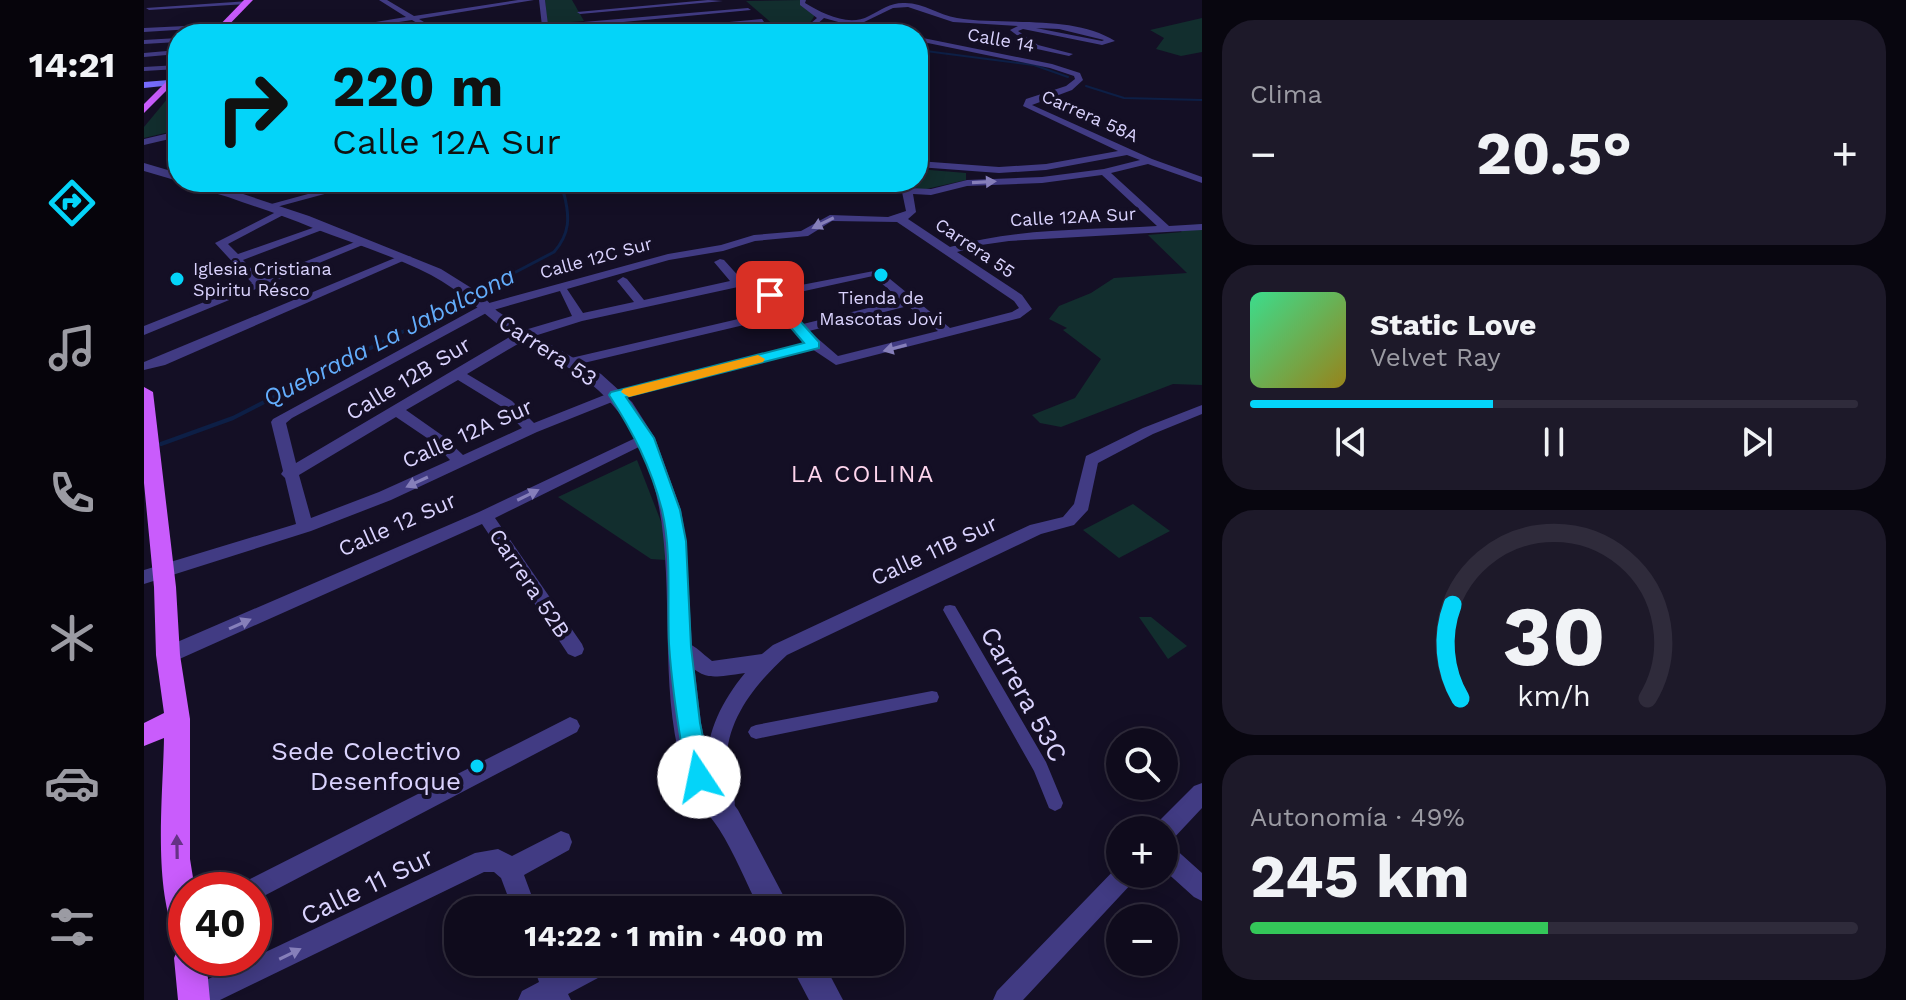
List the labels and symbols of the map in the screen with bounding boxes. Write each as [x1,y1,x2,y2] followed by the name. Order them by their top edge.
[966,23,1036,56] street label: Calle 14
[1039,85,1142,146] street label: Carrera 58A
[972,175,997,188] one-way arrow
[1009,203,1137,230] street label: Calle 12AA Sur
[932,213,1019,282] street label: Carrera 55
[812,216,835,230] one-way arrow
[537,232,654,283] street label: Calle 12C Sur
[193,258,332,300] place label: Iglesia Cristiana Spiritu Résco
[259,261,520,413] water label: Quebrada La Jabalcona
[736,261,804,329] pin
[872,266,890,284] marker: Tienda de Mascotas Jovi
[168,270,186,288] marker: Iglesia Cristiana Spiritu Résco
[819,287,943,329] place label: Tienda de Mascotas Jovi
[494,310,601,391] street label: Carrera 53
[342,332,475,425] street label: Calle 12B Sur
[882,342,907,354] one-way arrow
[398,394,536,473] street label: Calle 12A Sur
[791,460,935,488] district label: LA COLINA
[405,475,428,489] one-way arrow
[334,487,460,562] street label: Calle 12 Sur
[517,489,540,502] one-way arrow
[867,510,1001,591] street label: Calle 11B Sur
[484,524,575,642] street label: Carrera 52B
[228,618,251,631] one-way arrow
[975,621,1073,767] street label: Carrera 53C
[657,735,741,819] position arrow
[271,736,461,796] place label: Sede Colectivo Desenfoque
[468,757,486,775] marker: Sede Colectivo Desenfoque
[170,834,183,859] one-way arrow
[296,841,438,931] street label: Calle 11 Sur
[168,872,272,976] speed limit sign: 40
[279,947,302,961] one-way arrow

